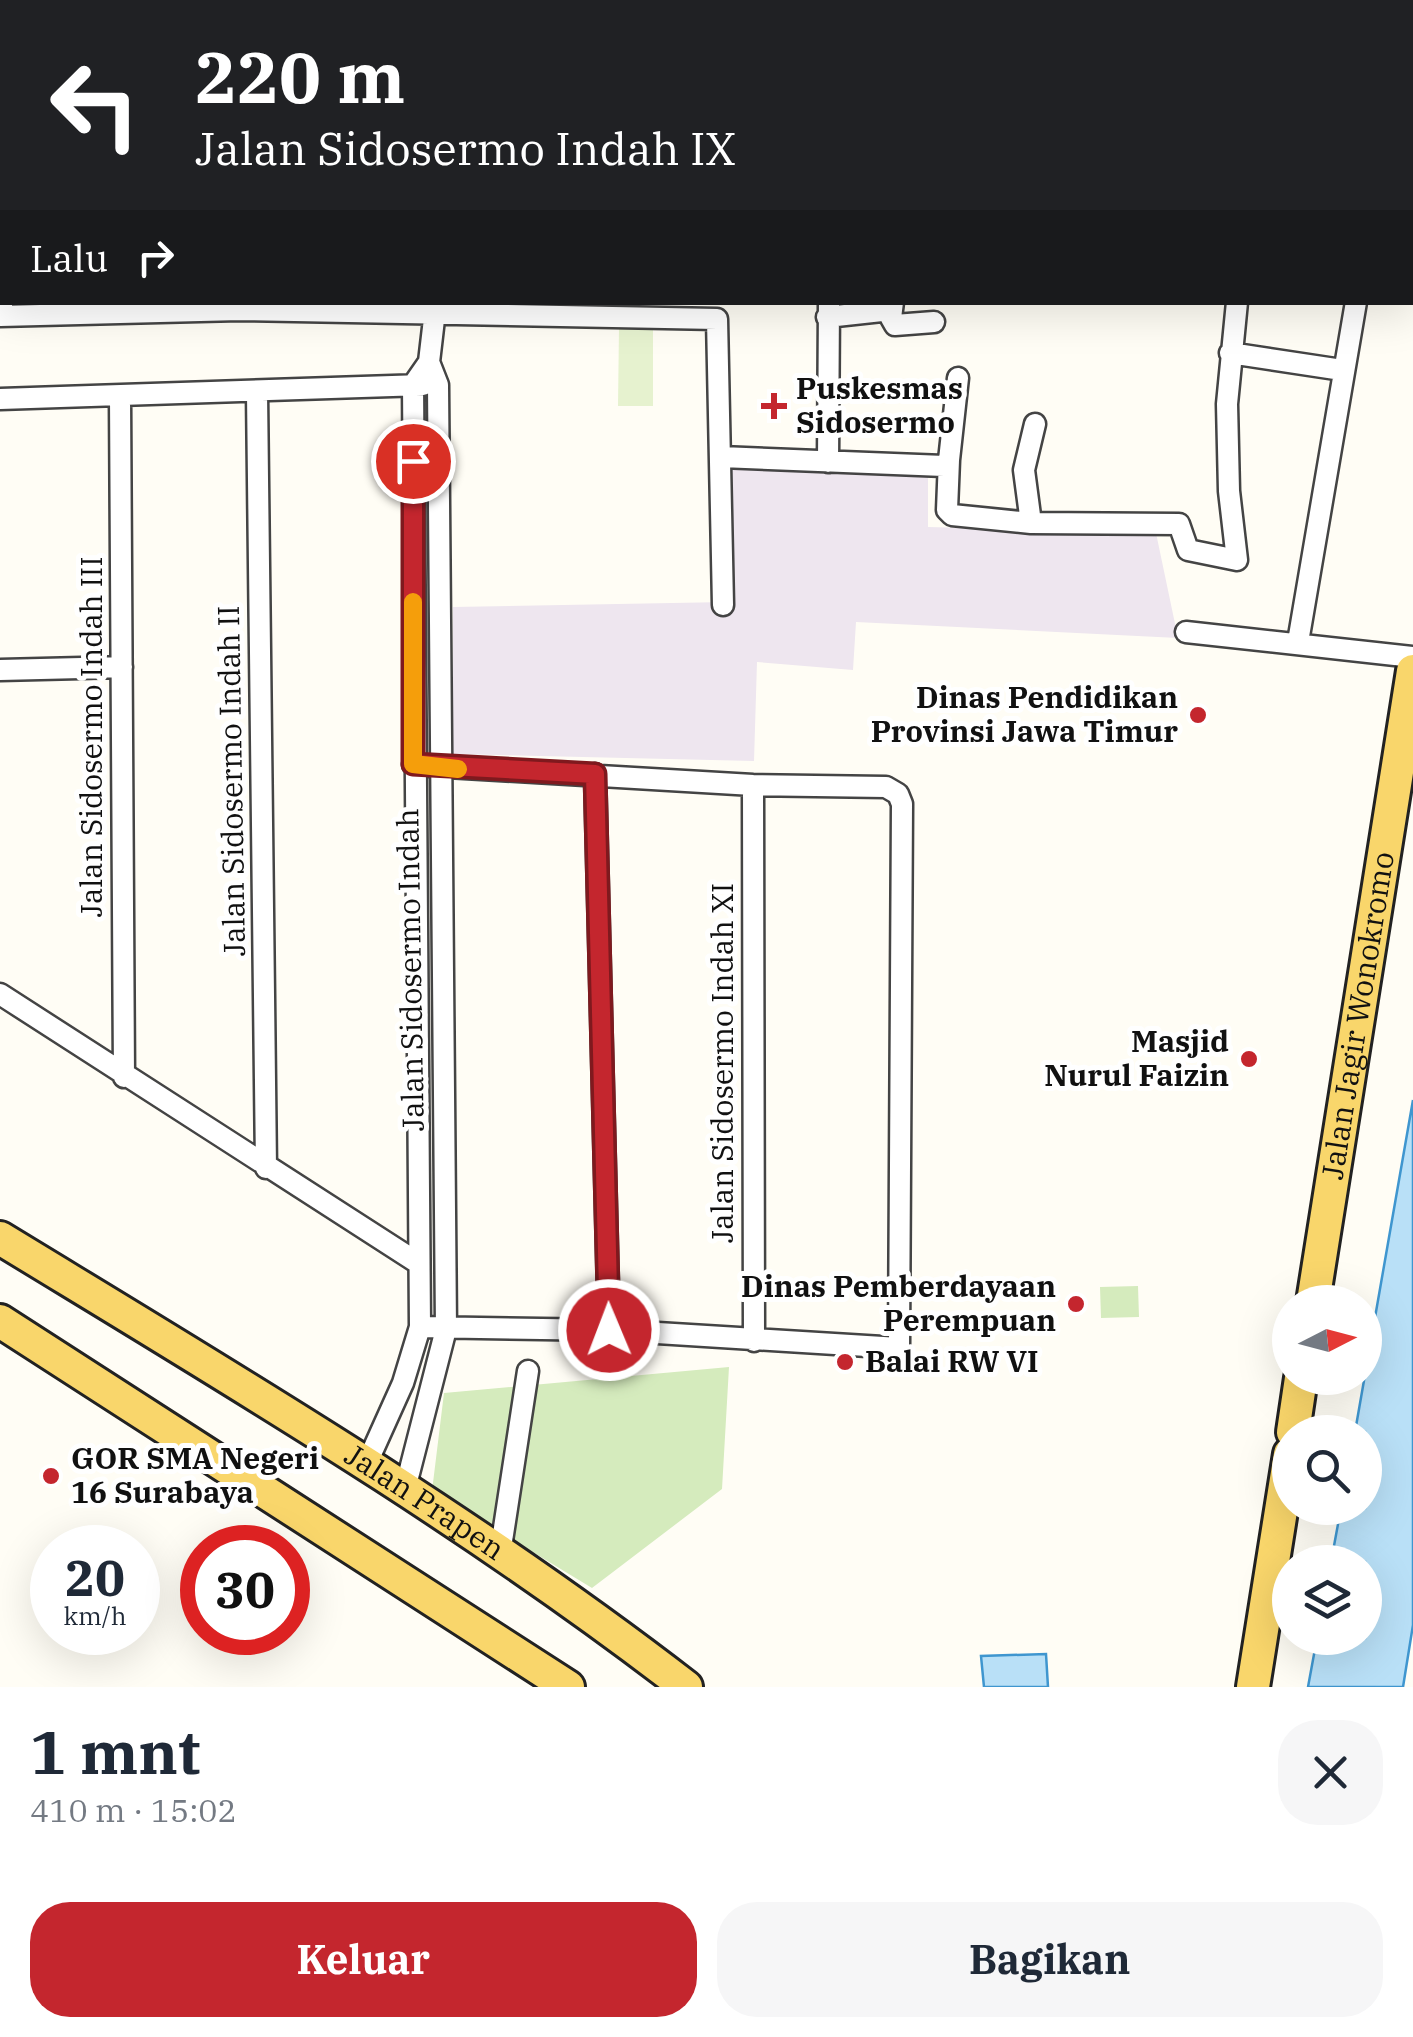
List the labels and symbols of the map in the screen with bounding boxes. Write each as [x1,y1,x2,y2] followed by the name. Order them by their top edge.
[796,368,963,441] place label: Puskesmas Sidosermo
[761,393,787,419] marker: Puskesmas Sidosermo
[371,419,456,504] pin
[71,556,110,918] street label: Jalan Sidosermo Indah III
[208,605,253,957] street label: Jalan Sidosermo Indah II
[871,677,1178,750] place label: Dinas Pendidikan Provinsi Jawa Timur
[1187,704,1209,726] marker: Dinas Pendidikan Provinsi Jawa Timur
[387,808,432,1132] street label: Jalan Sidosermo Indah
[1312,849,1402,1182] street label: Jalan Jagir Wonokromo
[702,883,741,1243] street label: Jalan Sidosermo Indah XI
[1044,1021,1229,1094] place label: Masjid Nurul Faizin
[1238,1048,1260,1070] marker: Masjid Nurul Faizin
[741,1266,1056,1339] place label: Dinas Pemberdayaan Perempuan
[557,1278,661,1382] position arrow
[1272,1285,1382,1395] north arrow
[1065,1293,1087,1315] marker: Dinas Pemberdayaan Perempuan
[865,1341,1039,1380] place label: Balai RW VI
[834,1351,856,1373] marker: Balai RW VI
[338,1434,513,1568] street label: Jalan Prapen
[71,1438,319,1511] place label: GOR SMA Negeri 16 Surabaya
[40,1465,62,1487] marker: GOR SMA Negeri 16 Surabaya
[180,1525,310,1655] speed limit sign: 30

